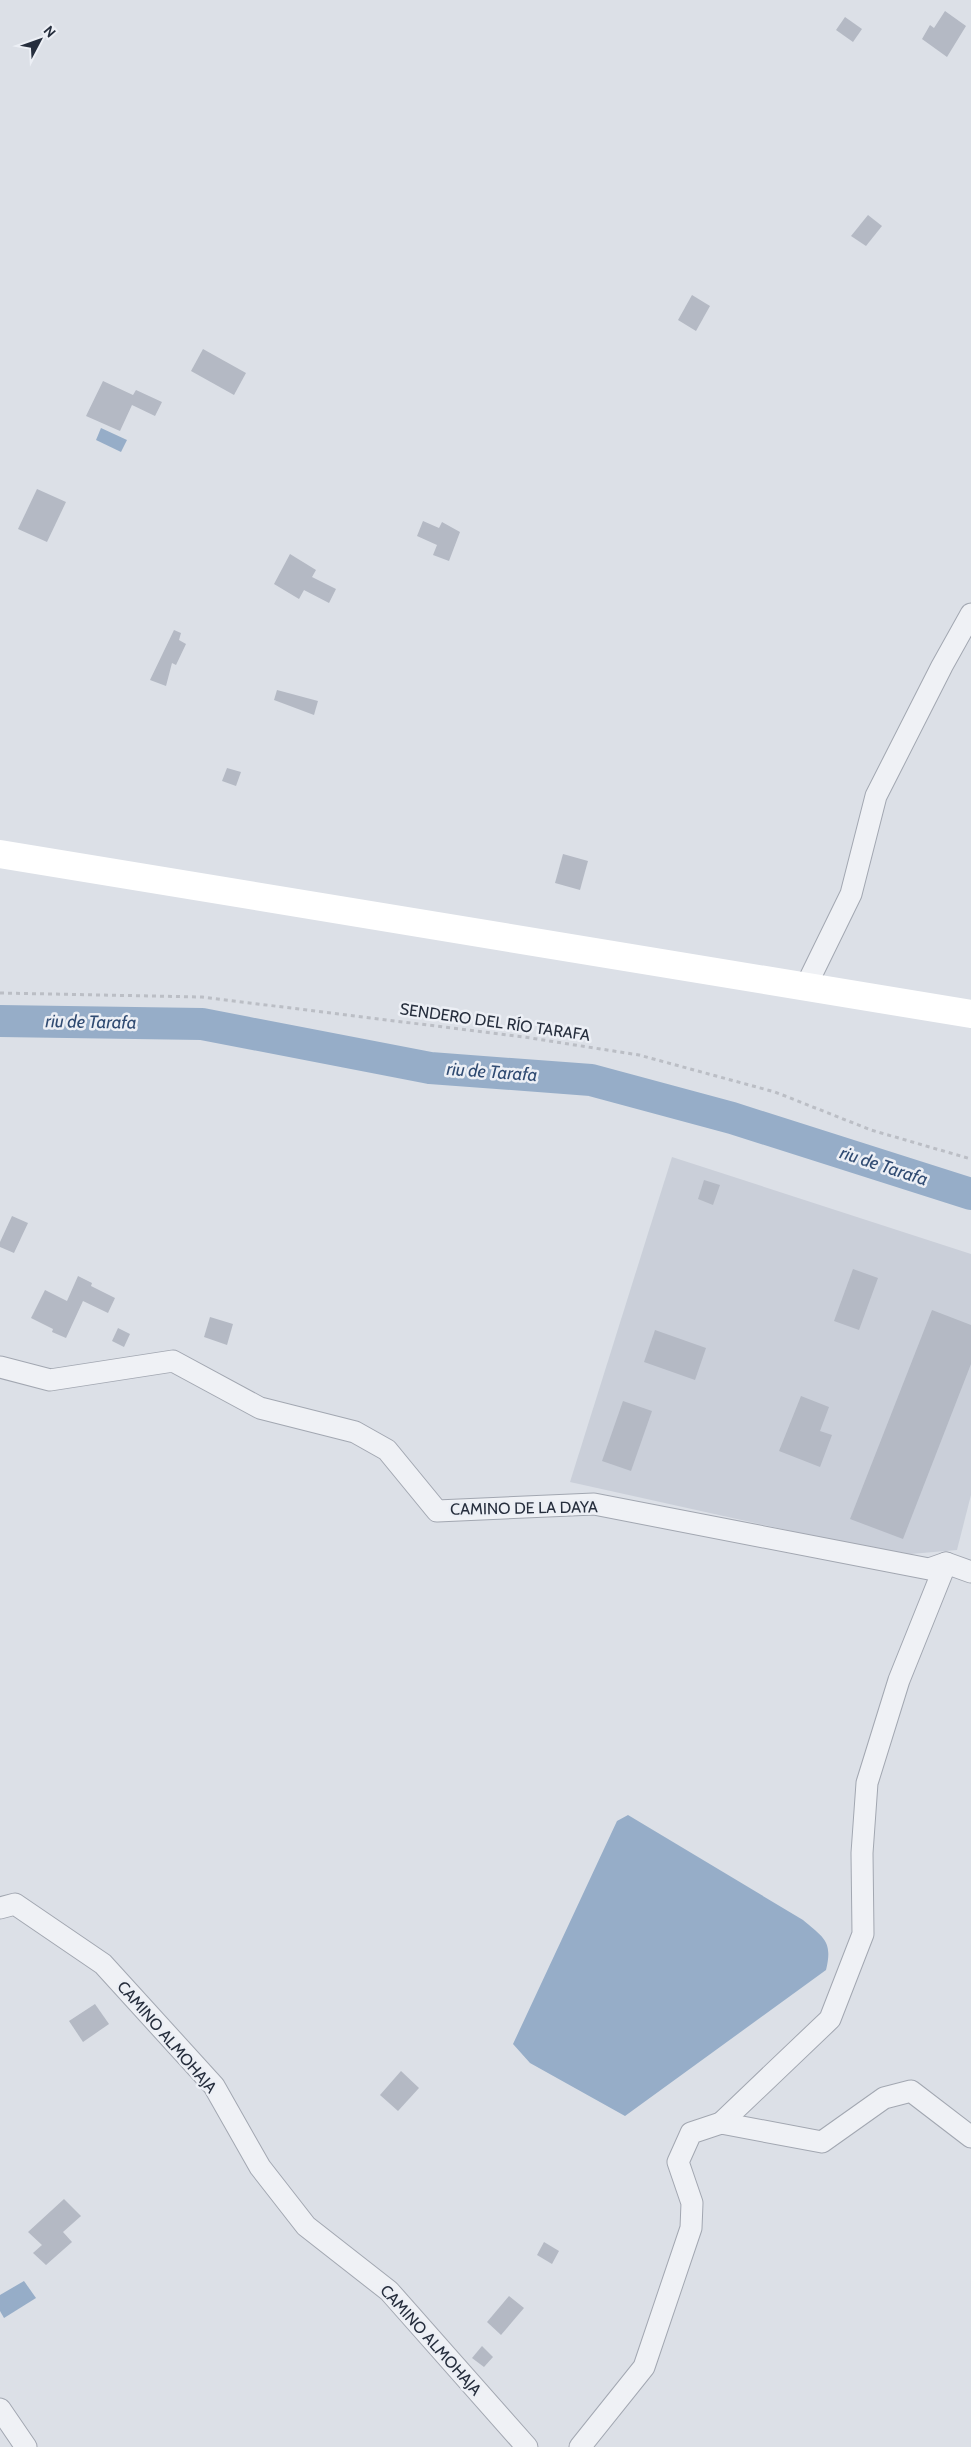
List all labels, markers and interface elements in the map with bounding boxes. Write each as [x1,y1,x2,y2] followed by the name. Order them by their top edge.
[15,15,65,65] north arrow
[40,22,60,41] text: N
[399,999,591,1045] street label: SENDERO DEL RÍO TARAFA
[45,1010,137,1034] water label: riu de Tarafa
[446,1058,538,1086] water label: riu de Tarafa
[837,1141,931,1191] water label: riu de Tarafa
[450,1497,598,1519] street label: CAMINO DE LA DAYA
[113,1977,221,2097] street label: CAMINO ALMOHAJA
[376,2281,486,2399] street label: CAMINO ALMOHAJA

